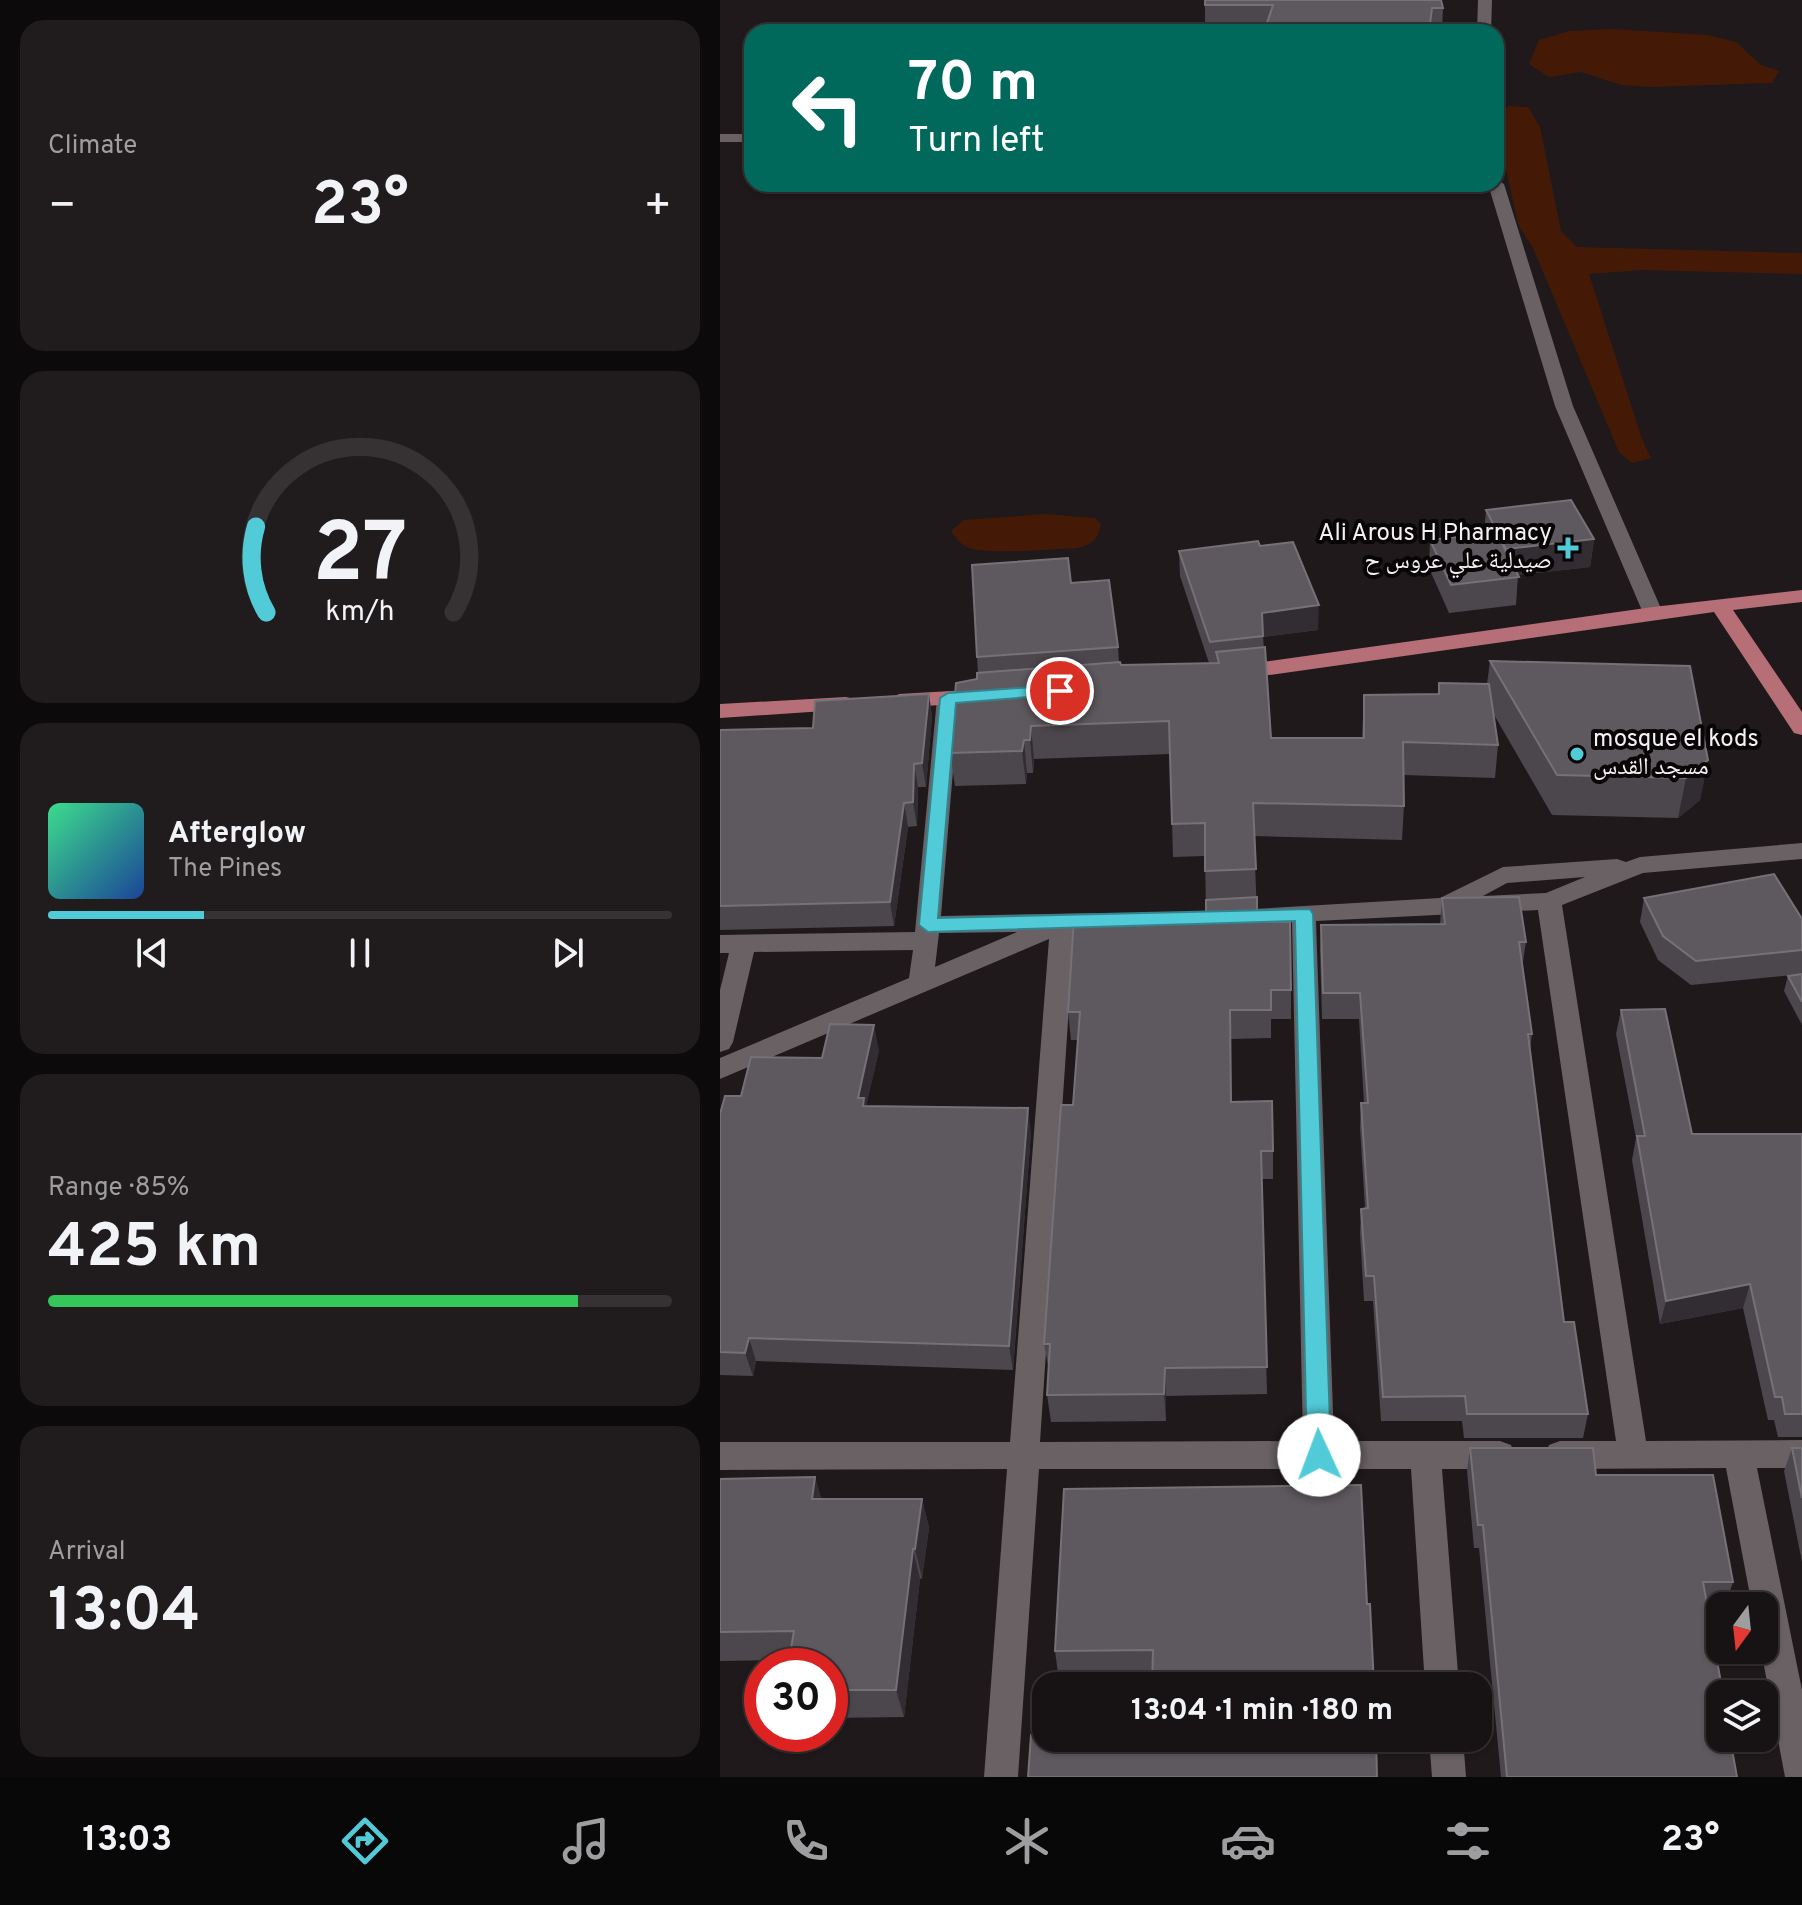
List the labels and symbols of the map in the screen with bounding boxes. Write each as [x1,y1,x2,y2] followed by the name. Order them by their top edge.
[1318,519,1552,579] place label: Ali Arous H Pharmacy صيدلية علي عروس ح
[1559,539,1577,557] marker: Ali Arous H Pharmacy صيدلية علي عروس ح
[1026,657,1094,725] pin
[1593,725,1759,783] place label: mosque el kods مسجد القدس
[1568,745,1586,763] marker: mosque el kods مسجد القدس
[1277,1413,1361,1497] position arrow
[1706,1592,1778,1664] north arrow
[744,1648,848,1752] speed limit sign: 30

